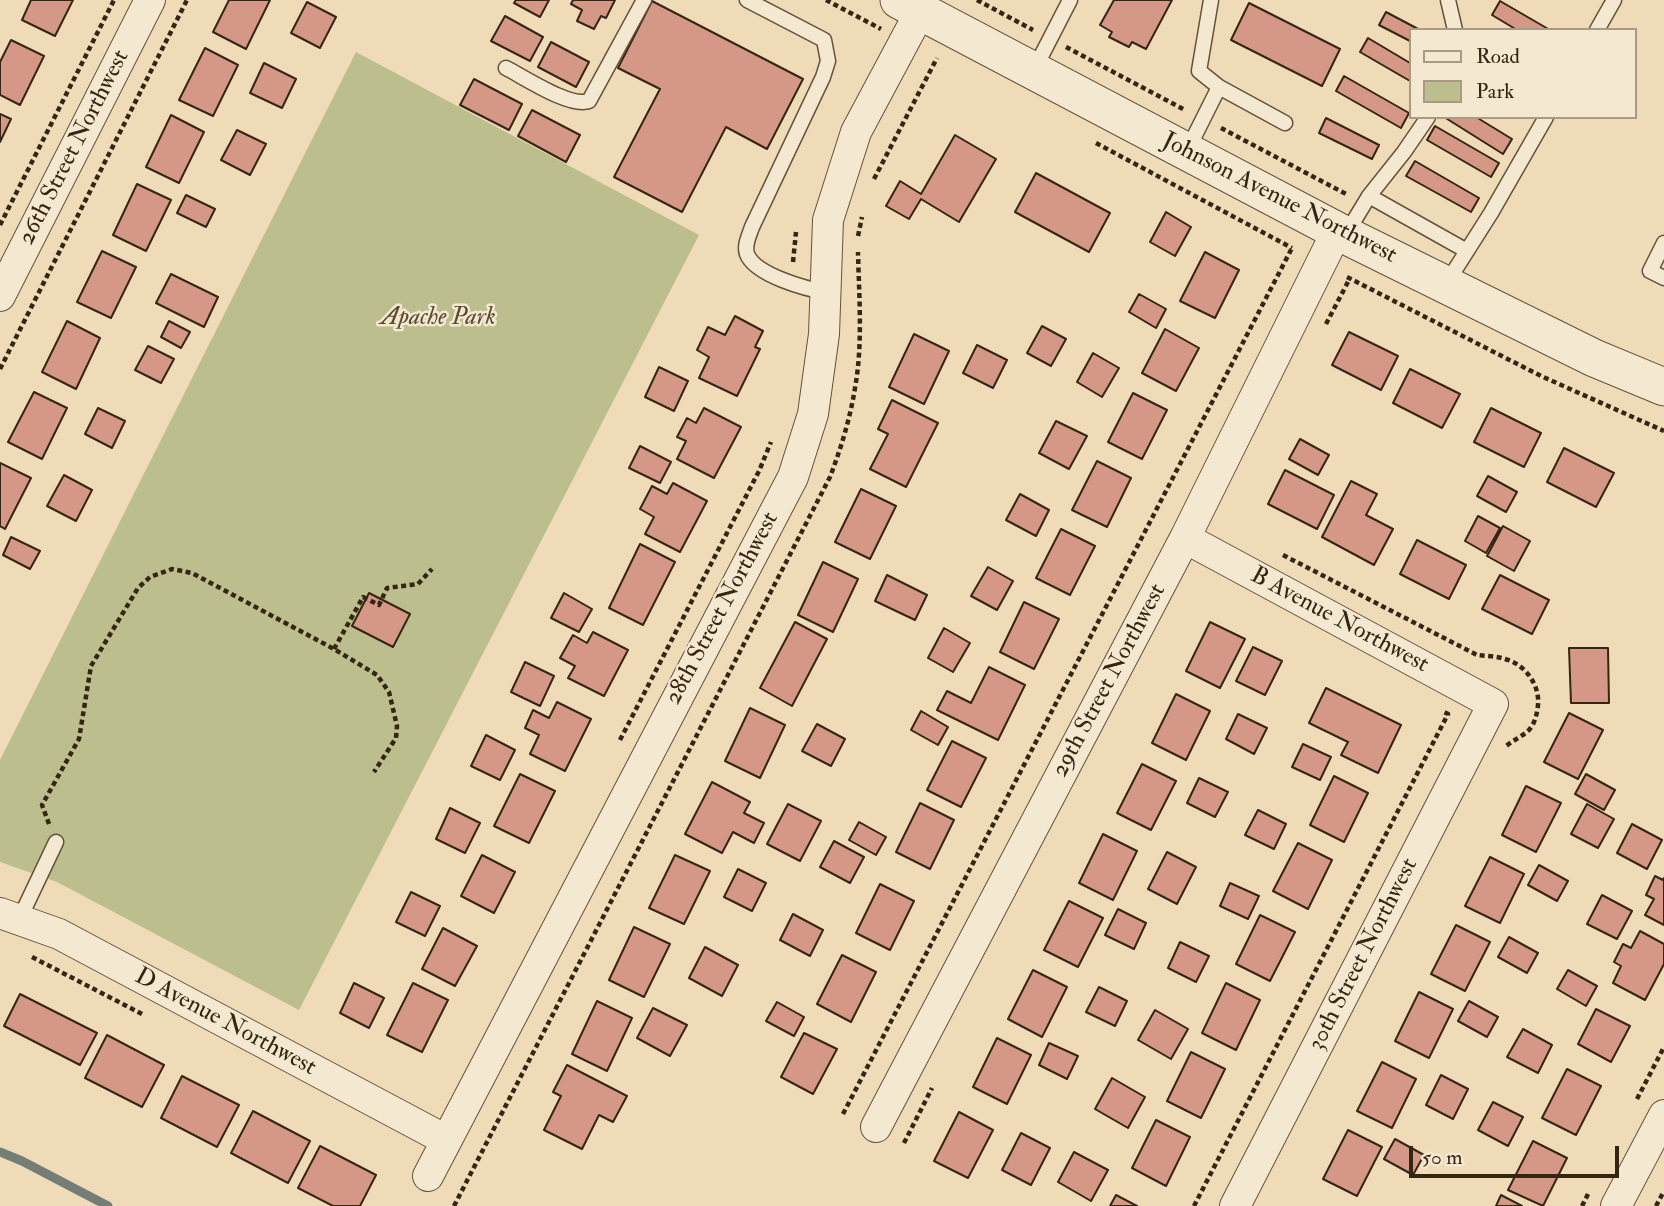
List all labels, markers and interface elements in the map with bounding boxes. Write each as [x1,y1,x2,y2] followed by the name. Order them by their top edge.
[1408,28,1636,119] legend
[1476,43,1520,70] text: Road
[13,46,137,250] street label: 26th Street Northwest
[1476,78,1514,105] text: Park
[1157,127,1401,271] street label: Johnson Avenue Northwest
[380,305,496,333] park label: Apache Park
[660,508,786,710] street label: 28th Street Northwest
[1245,562,1433,680] street label: B Avenue Northwest
[1047,579,1173,783] street label: 29th Street Northwest
[1303,854,1425,1056] street label: 30th Street Northwest
[129,963,321,1083] street label: D Avenue Northwest
[1412,1132,1622,1176] scale bar
[1422,1144,1463,1171] text: 50 m

